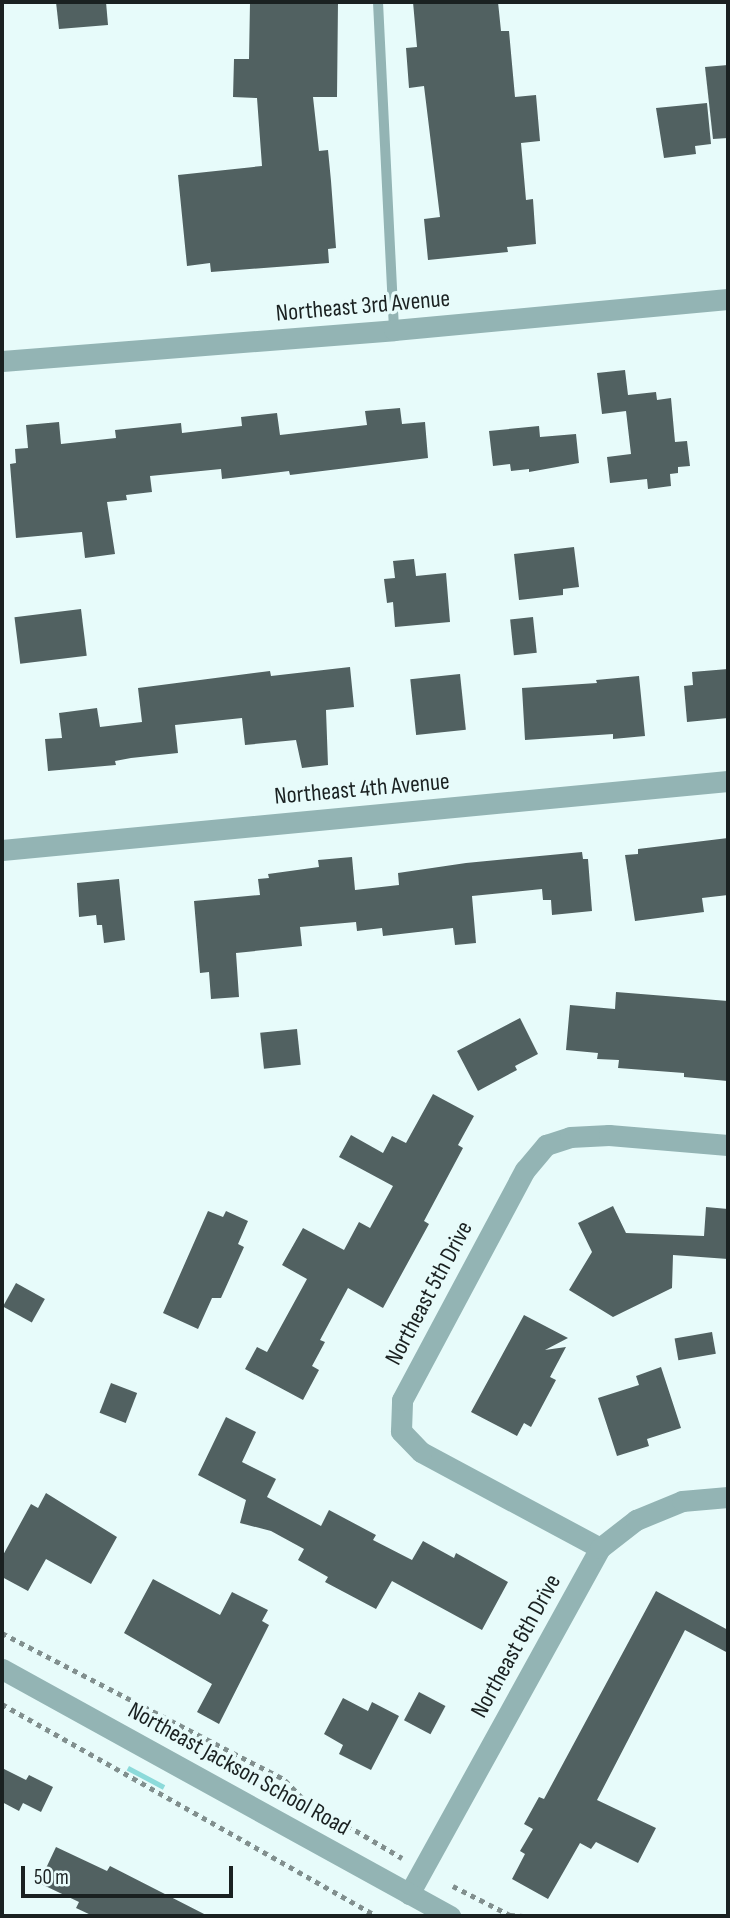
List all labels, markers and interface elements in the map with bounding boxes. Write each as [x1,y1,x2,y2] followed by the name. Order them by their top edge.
[275,284,451,328] street label: Northeast 3rd Avenue
[273,767,451,811] street label: Northeast 4th Avenue
[379,1216,479,1370] street label: Northeast 5th Drive
[465,1569,567,1723] street label: Northeast 6th Drive
[123,1696,355,1842] street label: Northeast Jackson School Road
[24,1852,236,1896] scale bar
[34,1865,69,1890] text: 50 m

